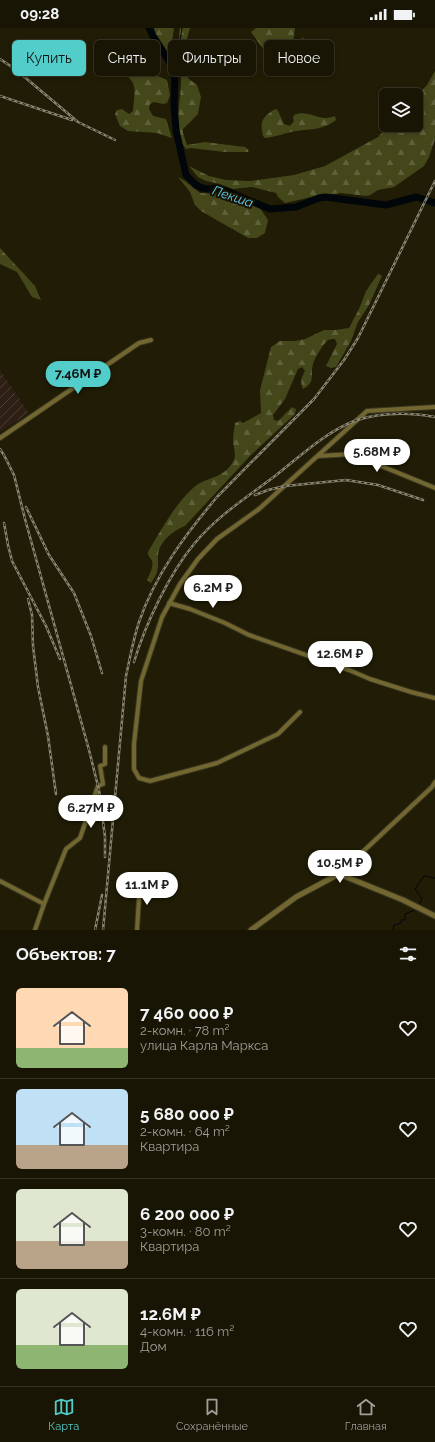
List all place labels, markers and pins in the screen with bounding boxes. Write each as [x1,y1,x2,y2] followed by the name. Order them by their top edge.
[41,361,115,395] pin: 7.46M ₽
[340,439,414,473] pin: 5.68M ₽
[180,575,246,609] pin: 6.2M ₽
[303,641,377,675] pin: 12.6M ₽
[54,795,128,829] pin: 6.27M ₽
[303,850,377,884] pin: 10.5M ₽
[110,872,184,906] pin: 11.1M ₽

